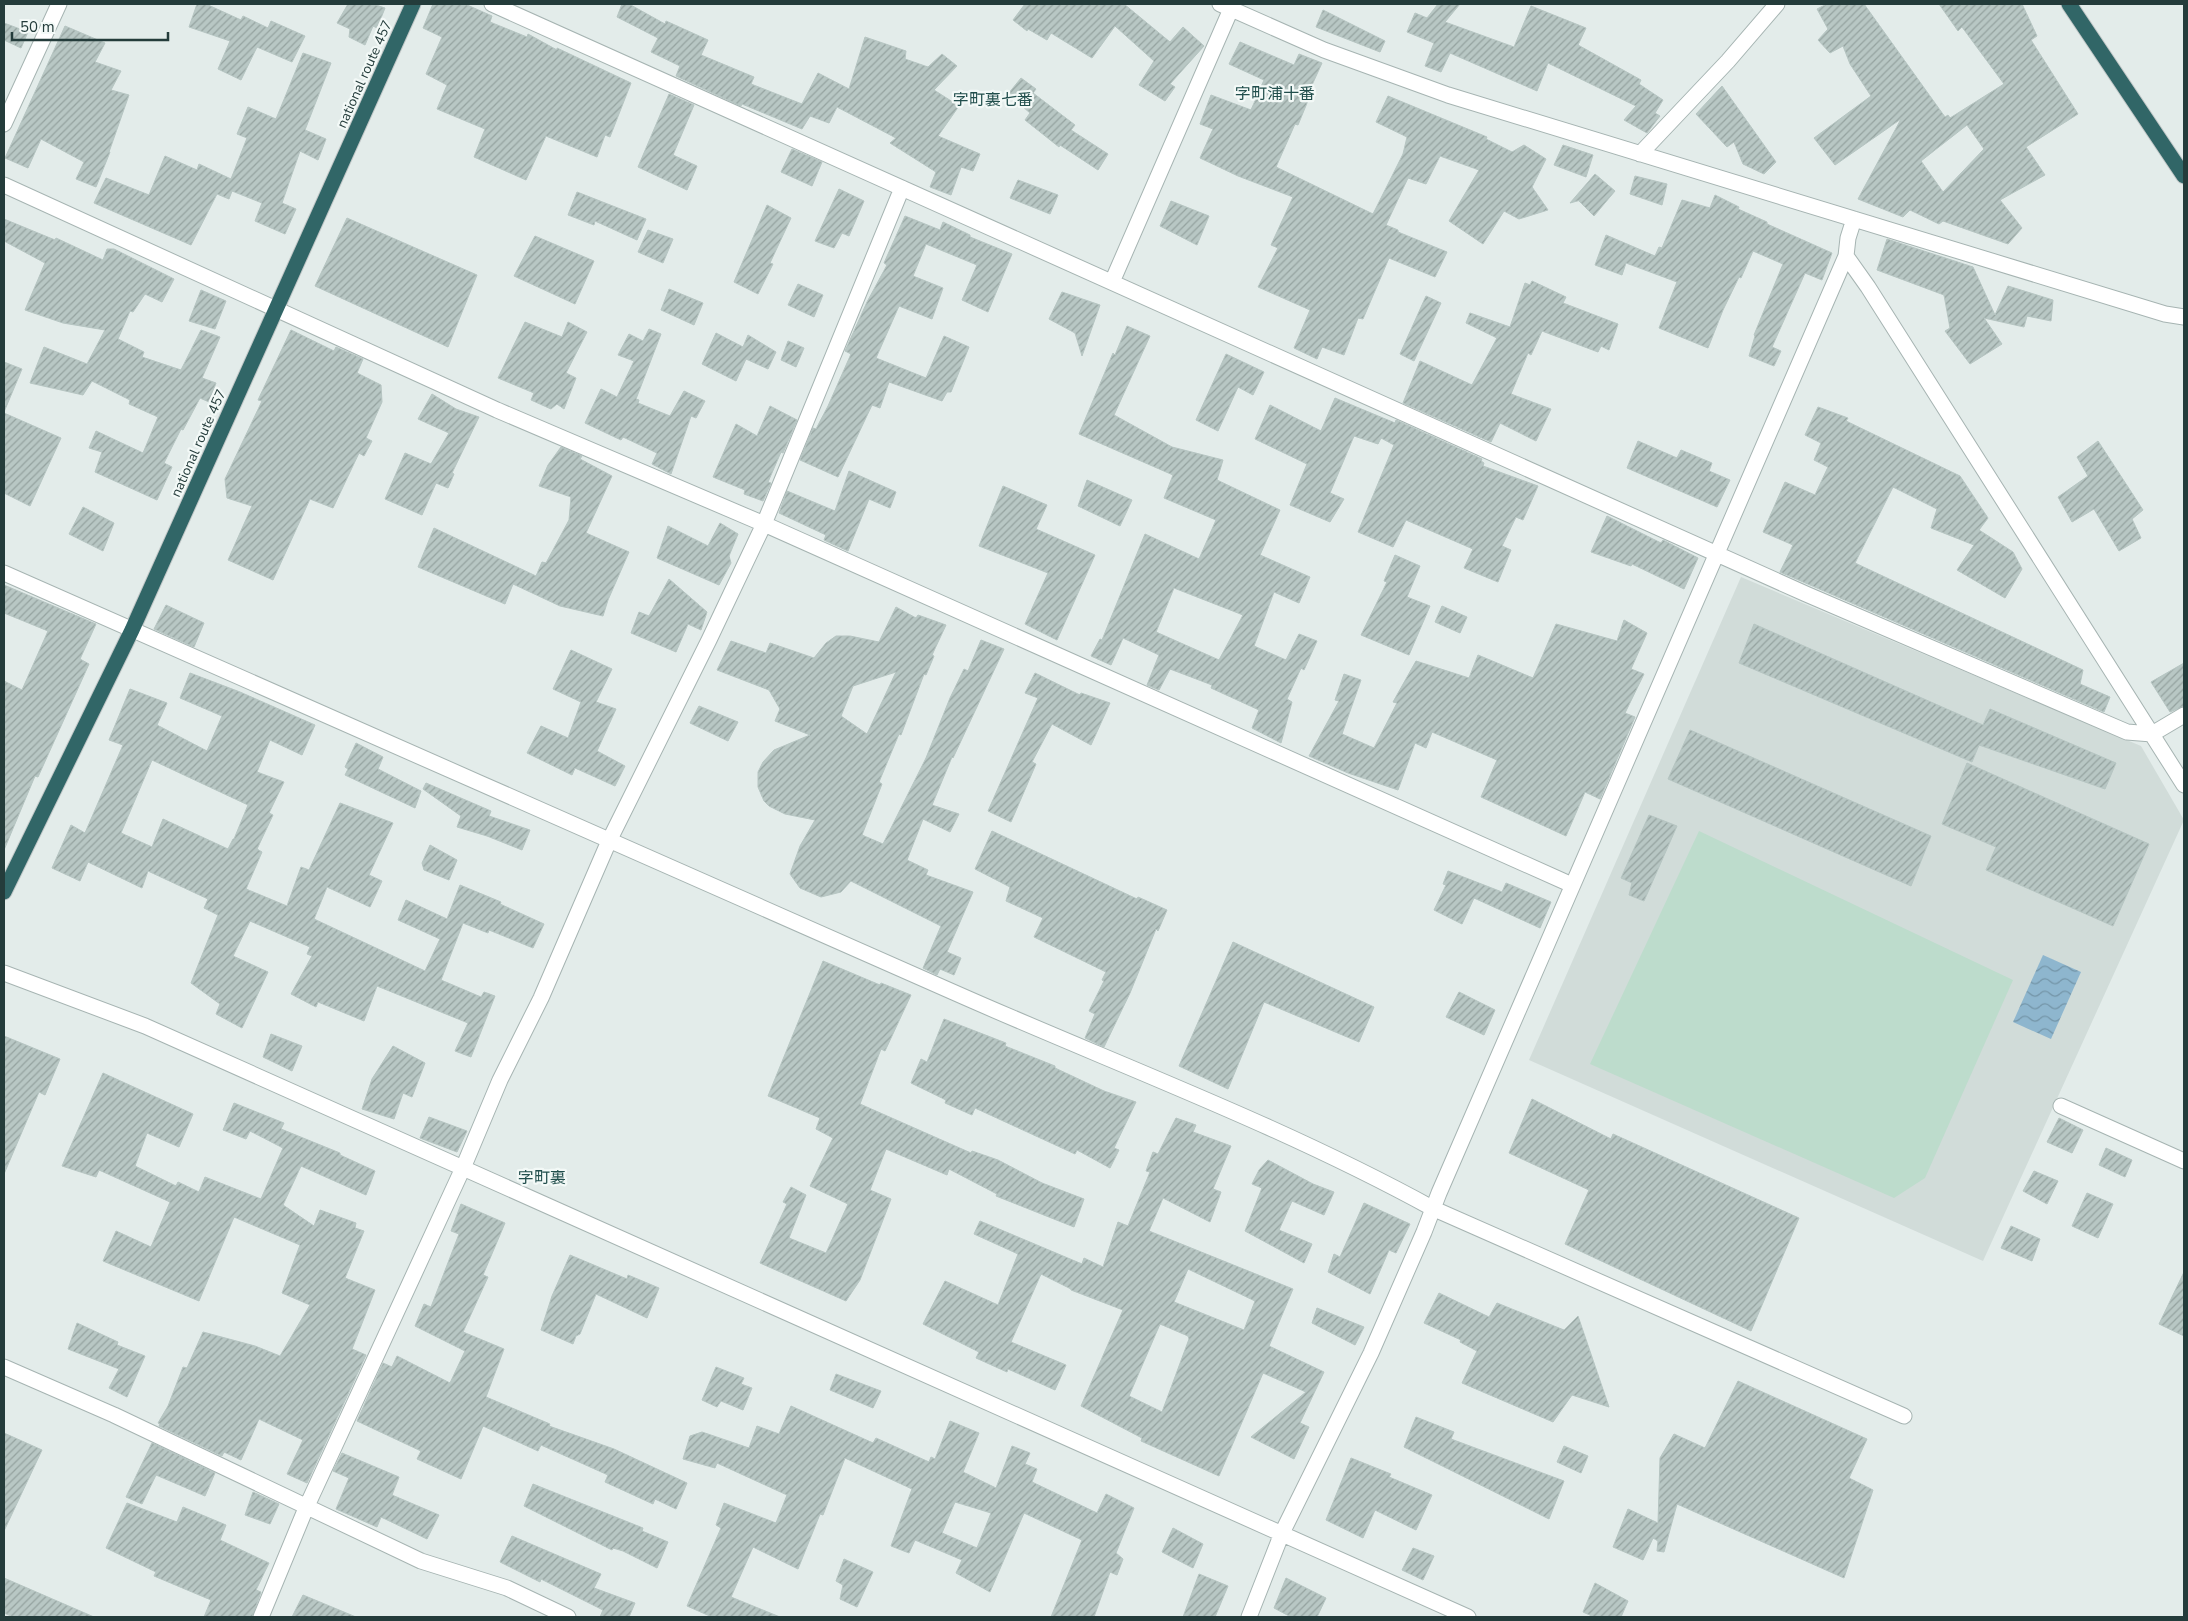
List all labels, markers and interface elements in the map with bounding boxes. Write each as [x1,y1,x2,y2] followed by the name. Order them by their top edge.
[12,10,169,42] scale bar
[20,17,55,37] text: 50 m
[332,17,397,131] street label: national route 457
[1235,83,1315,105] district label: 字町浦十番
[953,89,1033,111] district label: 字町裏七番
[166,386,231,500] street label: national route 457
[518,1167,566,1189] district label: 字町裏

